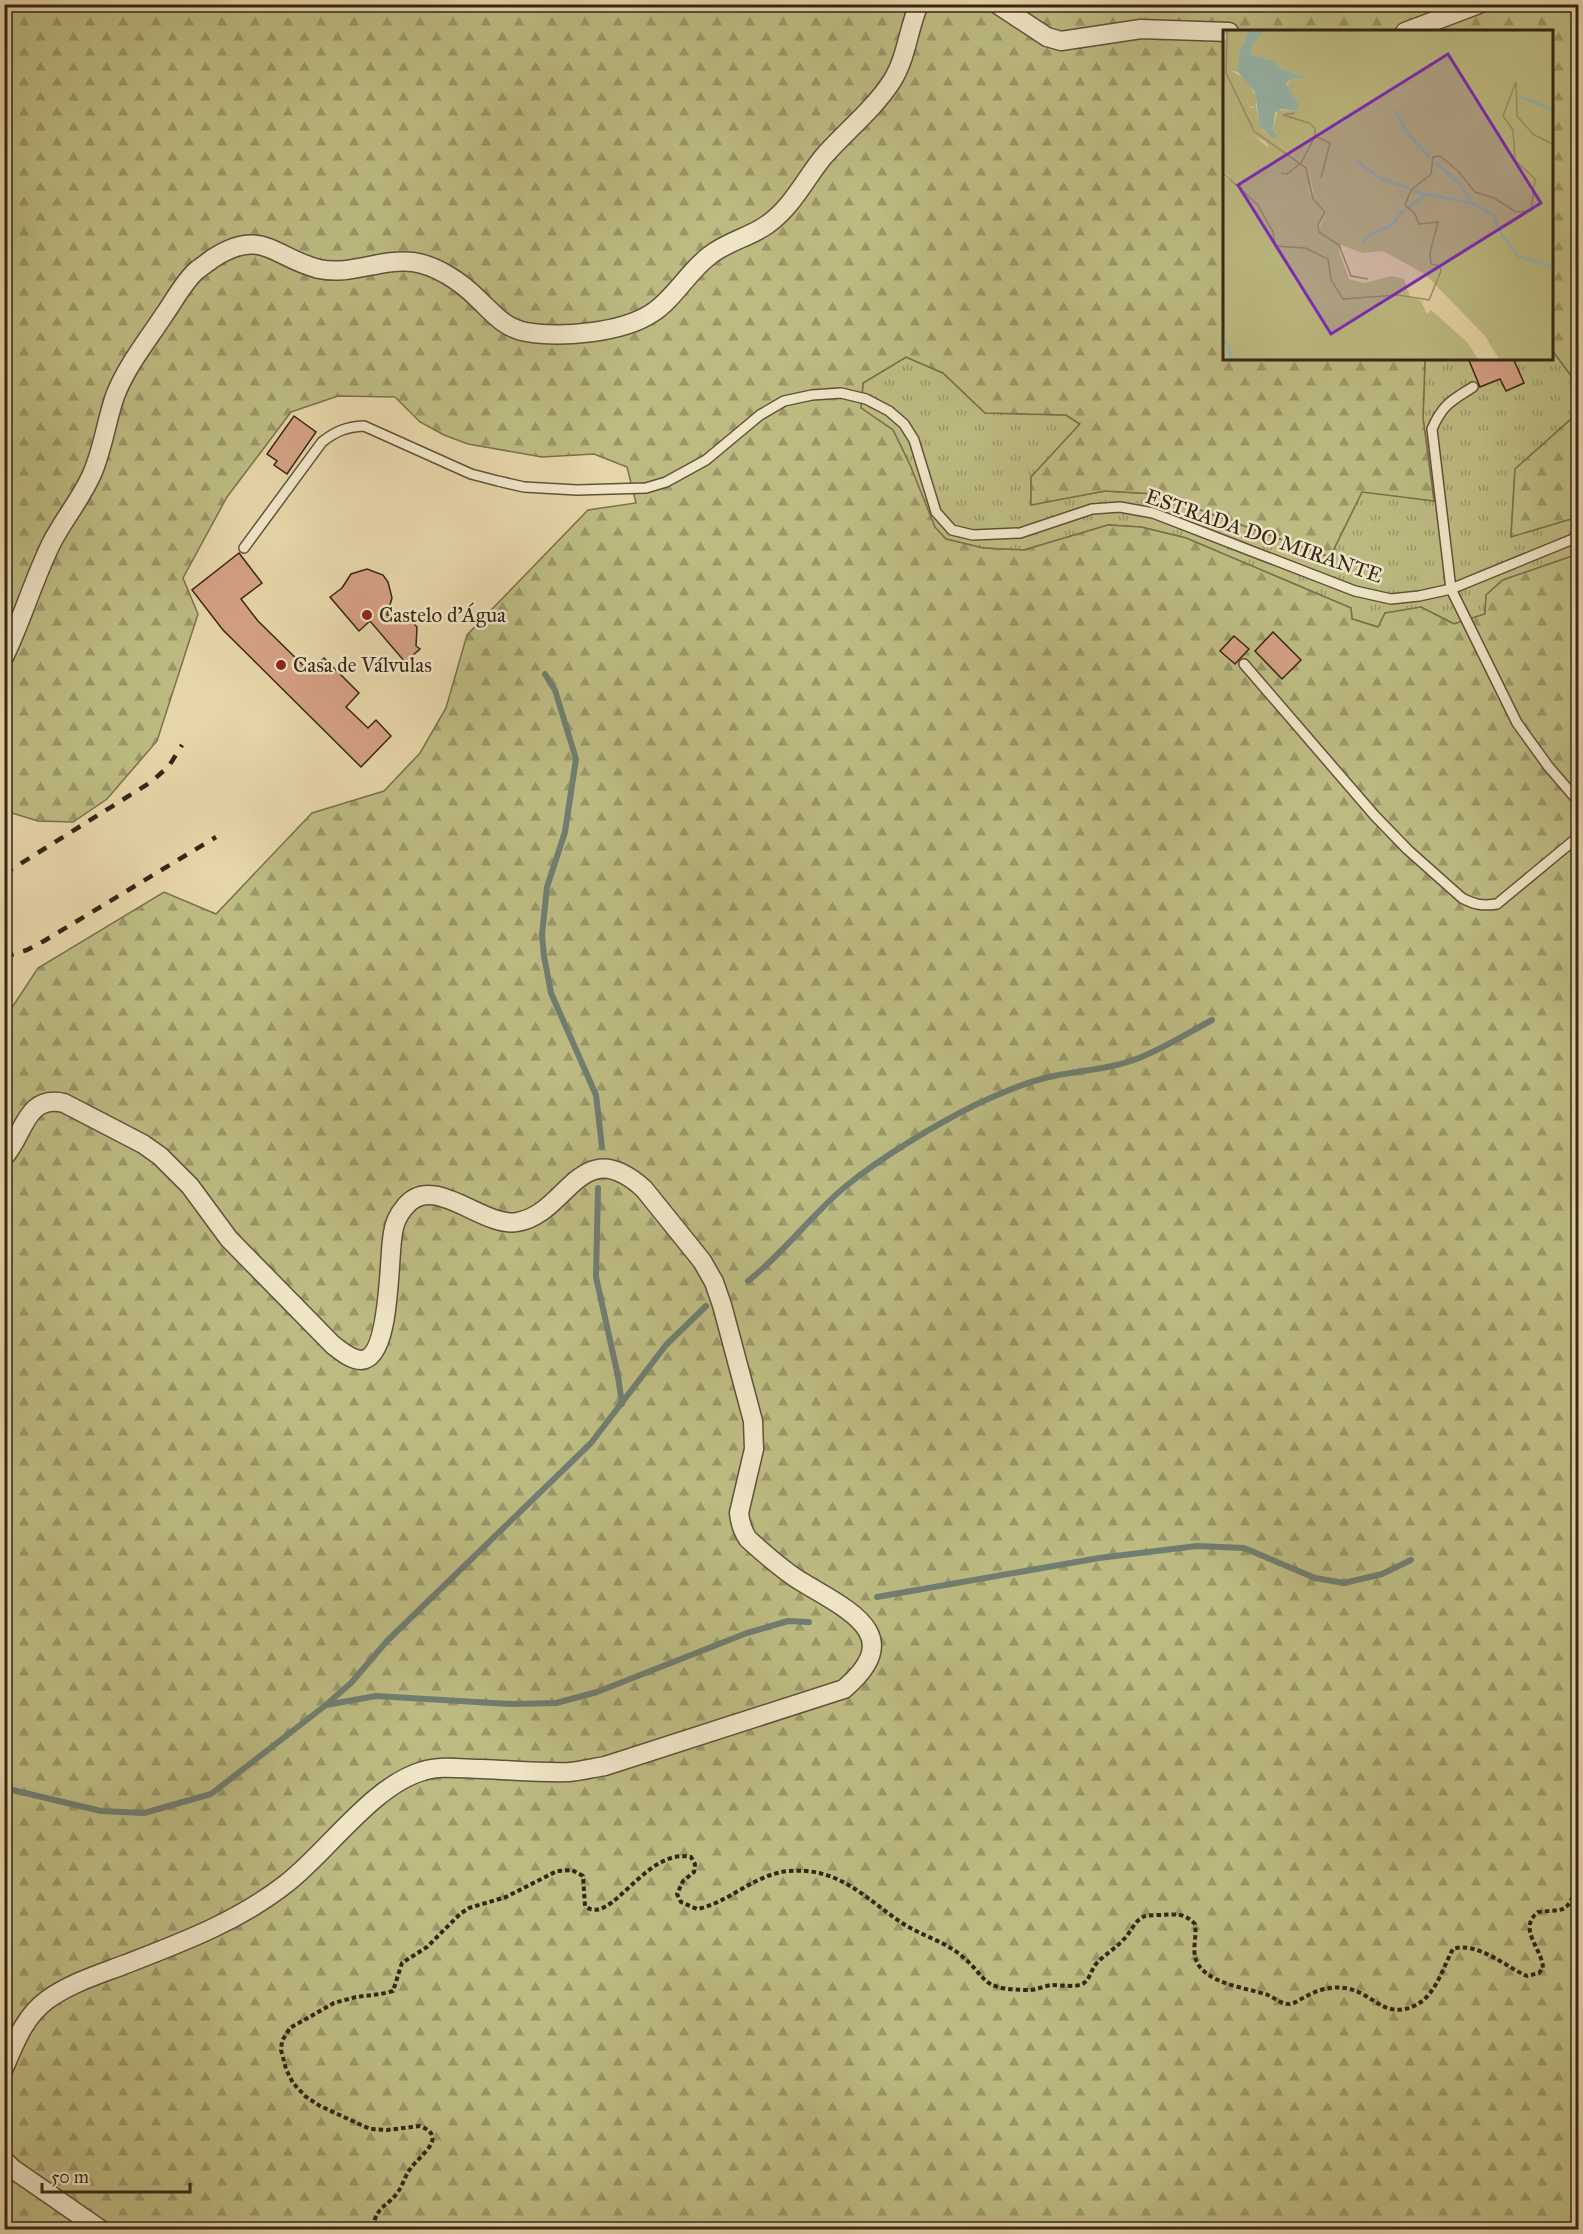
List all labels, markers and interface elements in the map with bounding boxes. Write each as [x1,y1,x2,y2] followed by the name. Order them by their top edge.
[1223,30,1553,360] inset map
[1142,483,1386,589] street label: ESTRADA DO MIRANTE
[379,602,506,628] place label: Castelo d’Água
[360,608,374,622] marker: Castelo d’Água
[293,652,432,678] place label: Casa de Válvulas
[274,658,288,672] marker: Casa de Válvulas
[42,2156,190,2194] scale bar
[51,2166,89,2188] text: 50 m

